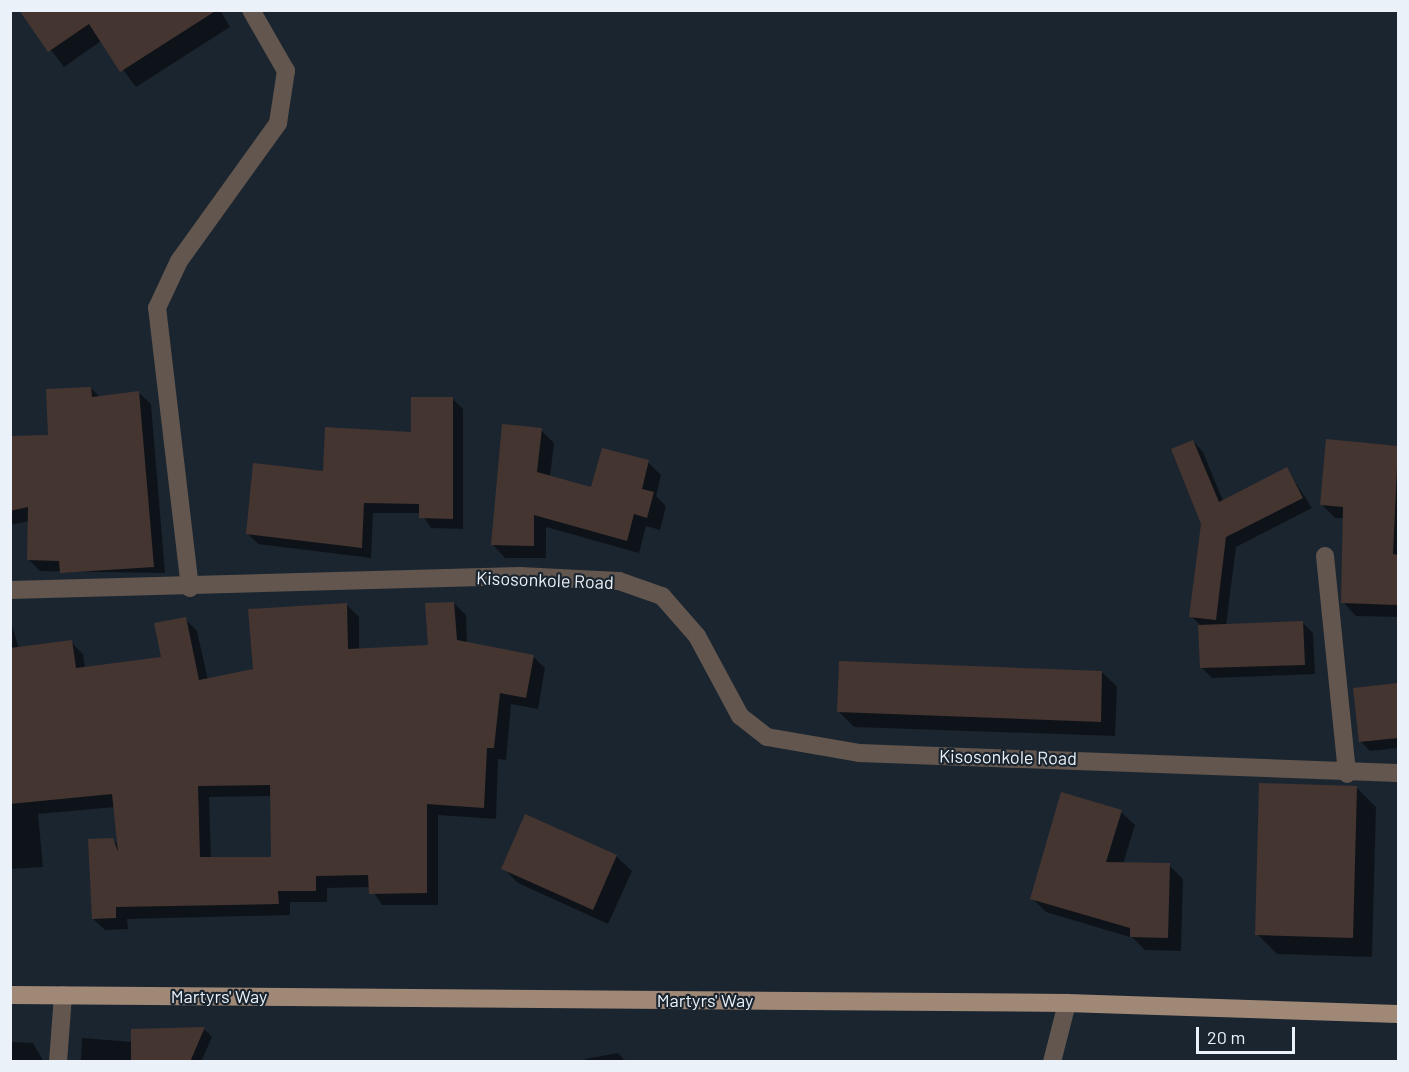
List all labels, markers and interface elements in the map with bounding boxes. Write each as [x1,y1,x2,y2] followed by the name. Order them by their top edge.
[476,567,614,593] street label: Kisosonkole Road
[939,745,1077,769] street label: Kisosonkole Road
[171,985,267,1007] street label: Martyrs' Way
[657,989,753,1011] street label: Martyrs' Way
[1199,1015,1298,1053] scale bar
[1207,1026,1245,1048] text: 20 m

